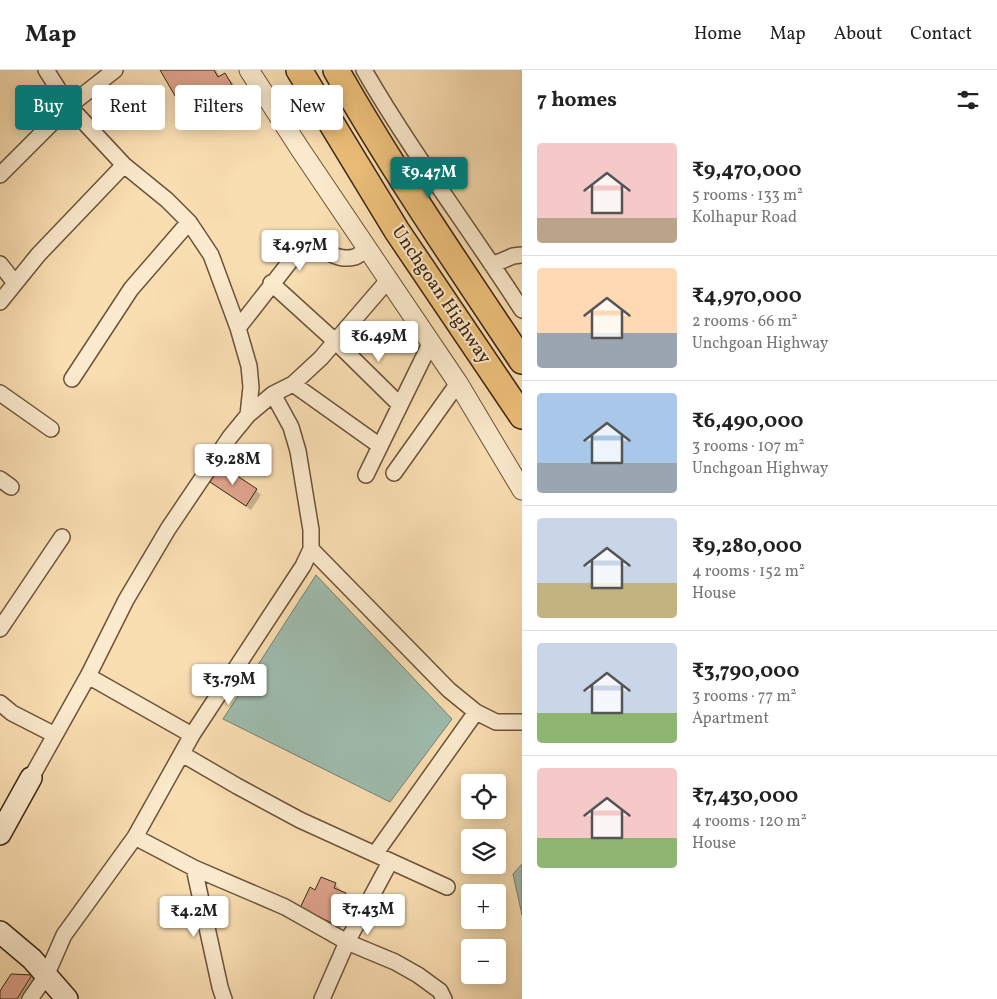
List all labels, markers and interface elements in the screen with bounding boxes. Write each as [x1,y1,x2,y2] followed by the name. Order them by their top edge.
[25,18,76,52] text: Map
[694,22,742,47] text: Home
[770,22,806,47] text: Map
[834,22,882,47] text: About
[910,22,972,47] text: Contact
[15,85,82,130] chip: Buy
[92,85,165,130] chip: Rent
[175,85,261,130] chip: Filters
[271,85,343,130] chip: New
[537,86,617,115] text: 7 homes
[954,86,982,114] icon: filters
[388,156,470,199] pin: ₹9.47M
[692,156,801,185] text: ₹9,470,000
[402,162,456,184] text: ₹9.47M
[577,163,637,223] icon: home
[692,185,803,207] text: 5 rooms · 133 m²
[692,207,797,229] text: Kolhapur Road
[385,221,497,369] street label: Unchgoan Highway
[259,230,341,272] pin: ₹4.97M
[272,235,328,257] text: ₹4.97M
[692,282,802,311] text: ₹4,970,000
[577,288,637,348] icon: home
[692,311,798,333] text: 2 rooms · 66 m²
[338,320,420,363] pin: ₹6.49M
[351,326,407,348] text: ₹6.49M
[692,333,829,355] text: Unchgoan Highway
[692,407,803,436] text: ₹6,490,000
[577,413,637,473] icon: home
[692,436,805,458] text: 3 rooms · 107 m²
[192,444,274,486] pin: ₹9.28M
[206,449,260,471] text: ₹9.28M
[692,458,829,480] text: Unchgoan Highway
[692,532,802,561] text: ₹9,280,000
[577,538,637,598] icon: home
[692,561,805,583] text: 4 rooms · 152 m²
[692,583,736,605] text: House
[692,657,799,686] text: ₹3,790,000
[577,663,637,723] icon: home
[188,664,270,706] pin: ₹3.79M
[203,669,255,691] text: ₹3.79M
[692,686,796,708] text: 3 rooms · 77 m²
[692,708,769,730] text: Apartment
[461,774,506,984] map controls
[461,774,506,819] button: locate
[692,782,798,811] text: ₹7,430,000
[577,788,637,848] icon: home
[692,811,807,833] text: 4 rooms · 120 m²
[461,829,506,874] button: layers
[692,833,736,855] text: House
[461,884,506,929] button: +
[327,894,409,936] pin: ₹7.43M
[159,896,229,938] pin: ₹4.2M
[342,899,394,921] text: ₹7.43M
[171,901,217,923] text: ₹4.2M
[461,939,506,984] button: −

